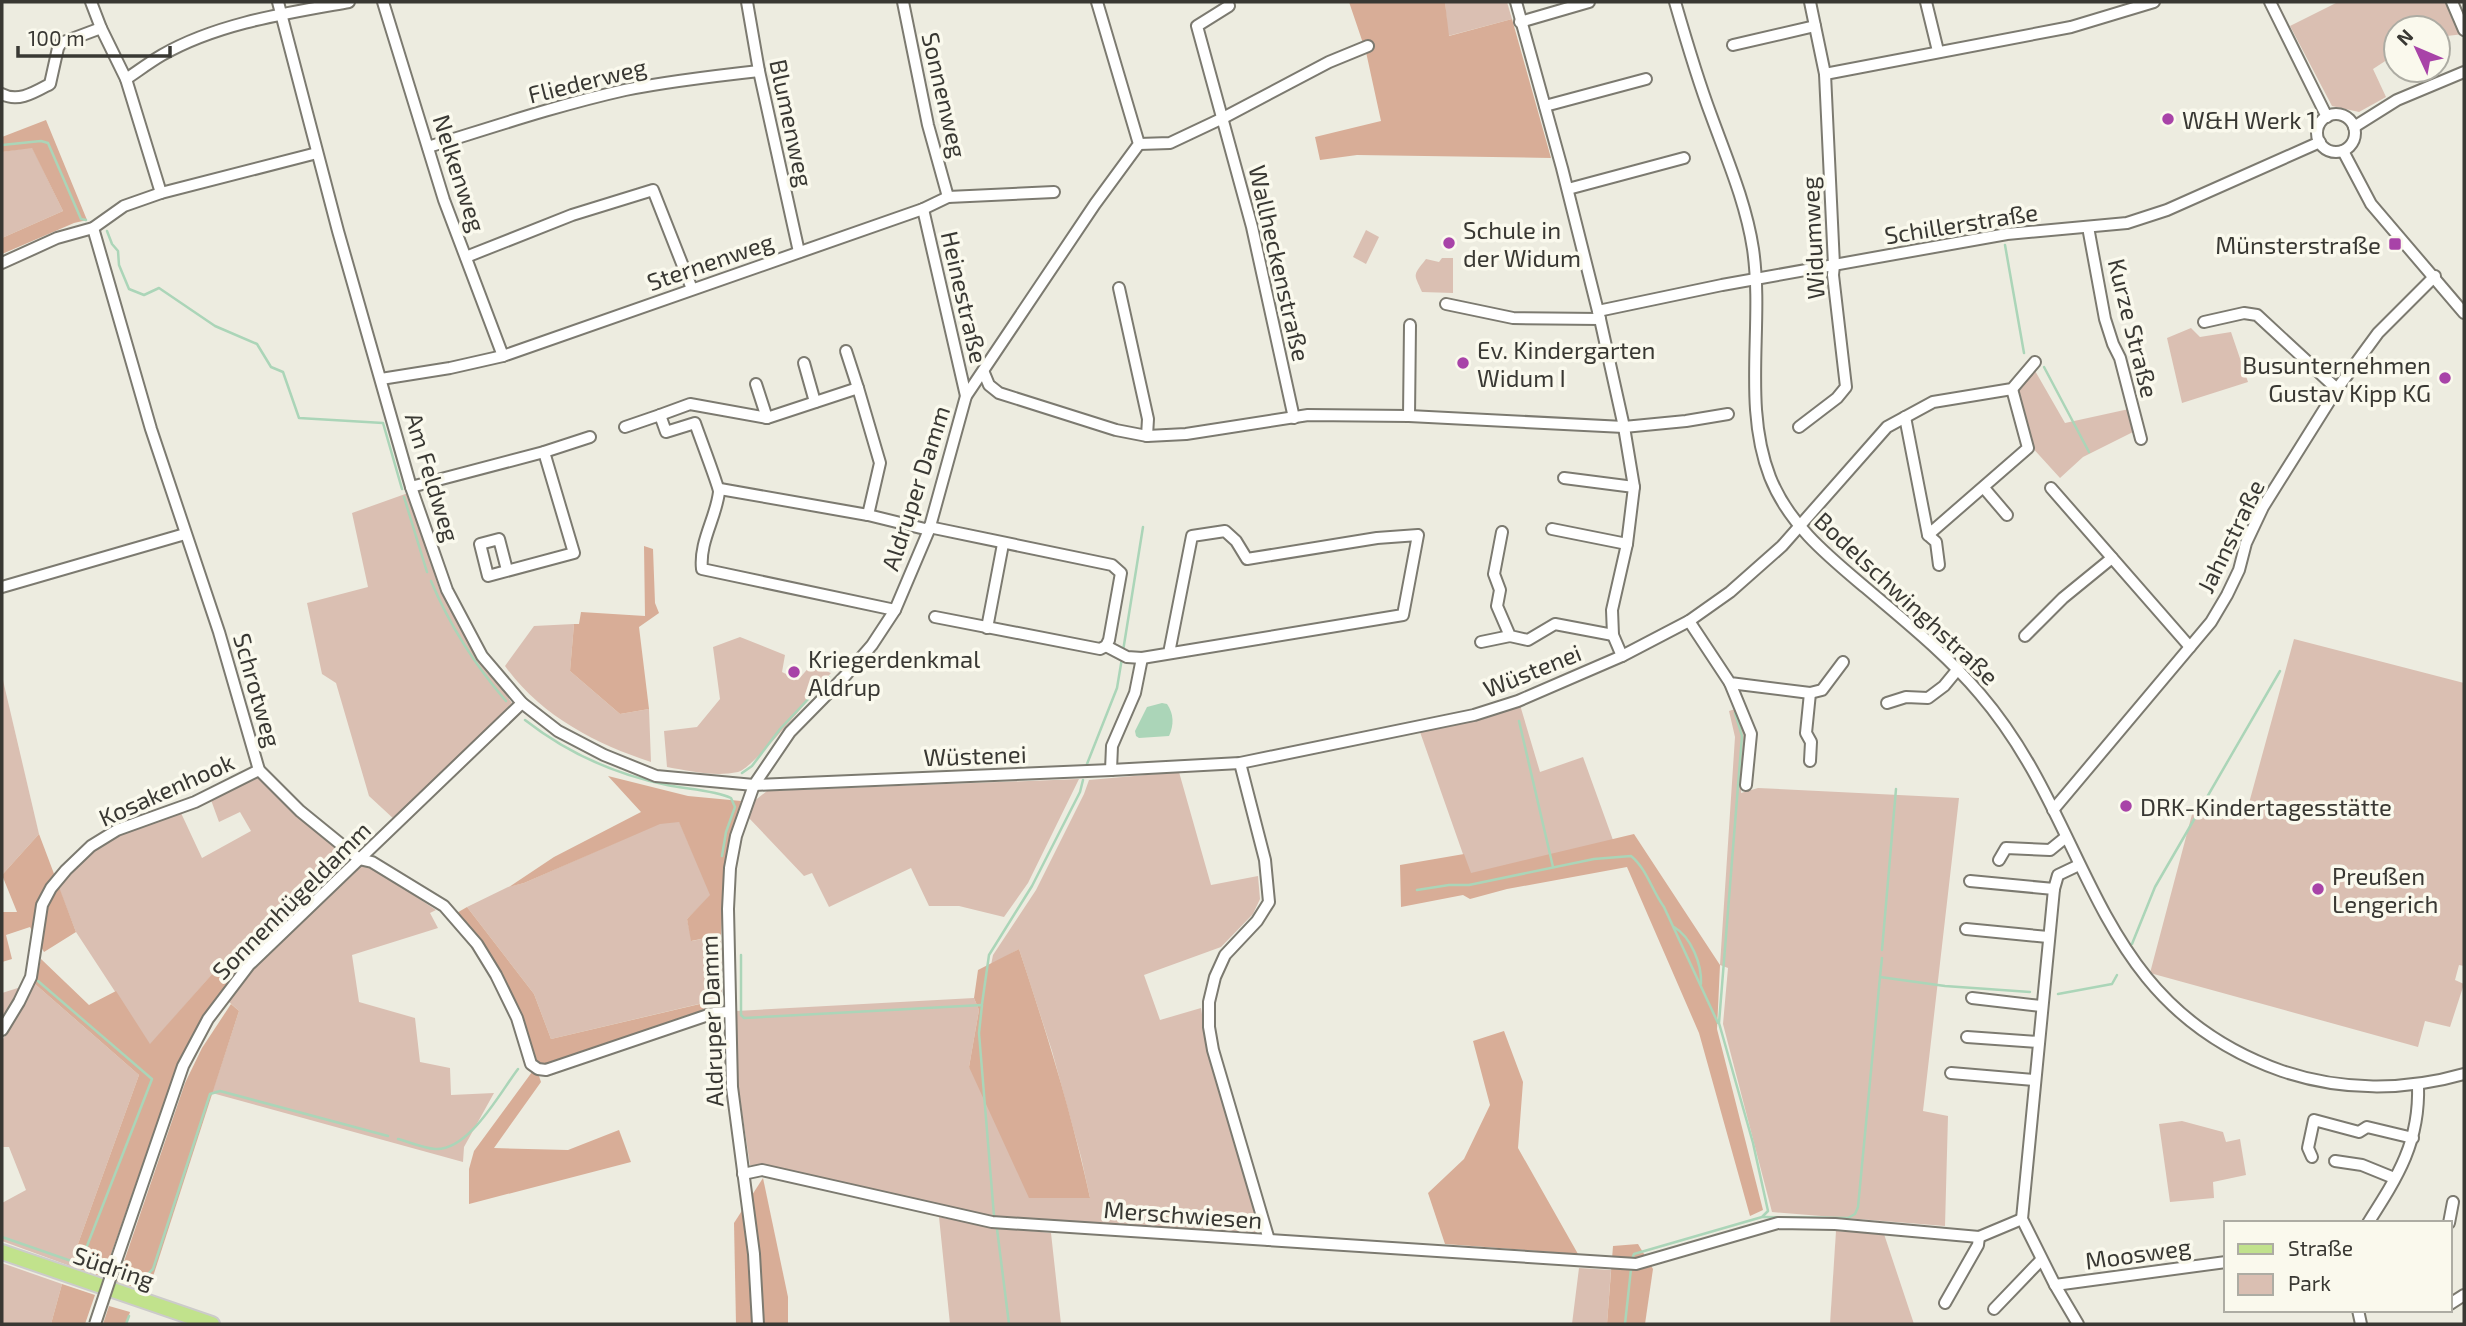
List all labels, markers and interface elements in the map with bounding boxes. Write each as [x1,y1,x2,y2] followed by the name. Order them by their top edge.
[18,14,170,58] scale bar
[2382,14,2452,84] north arrow
[2391,24,2417,50] text: N
[28,25,85,50] text: 100 m
[916,29,974,161] street label: Sonnenweg
[525,51,649,109] street label: Fliederweg
[764,57,820,189] street label: Blumenweg
[2182,105,2316,134] place label: W&H Werk 1
[427,111,493,235] street label: Nelkenweg
[2160,111,2176,127] marker: W&H Werk 1
[1243,162,1317,364] street label: Wallheckenstraße
[1794,176,1830,300] street label: Widumweg
[1882,197,2040,249] street label: Schillerstraße
[1463,215,1581,272] place label: Schule in der Widum
[643,226,777,296] street label: Sternenweg
[936,228,994,366] street label: Heinestraße
[2215,230,2381,259] place label: Münsterstraße
[1441,235,1457,251] marker: Schule in der Widum
[2387,236,2403,252] marker: Münsterstraße
[2103,256,2165,400] street label: Kurze Straße
[1477,335,1656,392] place label: Ev. Kindergarten Widum I
[2242,350,2431,407] place label: Busunternehmen Gustav Kipp KG
[1455,355,1471,371] marker: Ev. Kindergarten Widum I
[2437,370,2453,386] marker: Busunternehmen Gustav Kipp KG
[875,402,955,574] street label: Aldruper Damm
[400,409,466,545] street label: Am Feldweg
[2190,475,2270,597] street label: Jahnstraße
[1809,505,2005,691] street label: Bodelschwinghstraße
[228,630,288,750] street label: Schrotweg
[1479,637,1585,703] street label: Wüstenei
[808,644,980,701] place label: Kriegerdenkmal Aldrup
[786,664,802,680] marker: Kriegerdenkmal Aldrup
[923,739,1027,771] street label: Wüstenei
[94,746,238,832] street label: Kosakenhook
[2140,792,2392,821] place label: DRK-Kindertagesstätte
[2118,798,2134,814] marker: DRK-Kindertagesstätte
[206,815,376,985] street label: Sonnenhügeldamm
[2332,861,2439,918] place label: Preußen Lengerich
[2310,881,2326,897] marker: Preußen Lengerich
[694,935,728,1107] street label: Aldruper Damm
[1103,1194,1263,1234] street label: Merschwiesen
[2224,1221,2452,1312] legend
[2083,1231,2193,1275] street label: Moosweg
[2288,1235,2353,1260] text: Straße
[70,1240,158,1294] street label: Südring
[2288,1270,2331,1295] text: Park

